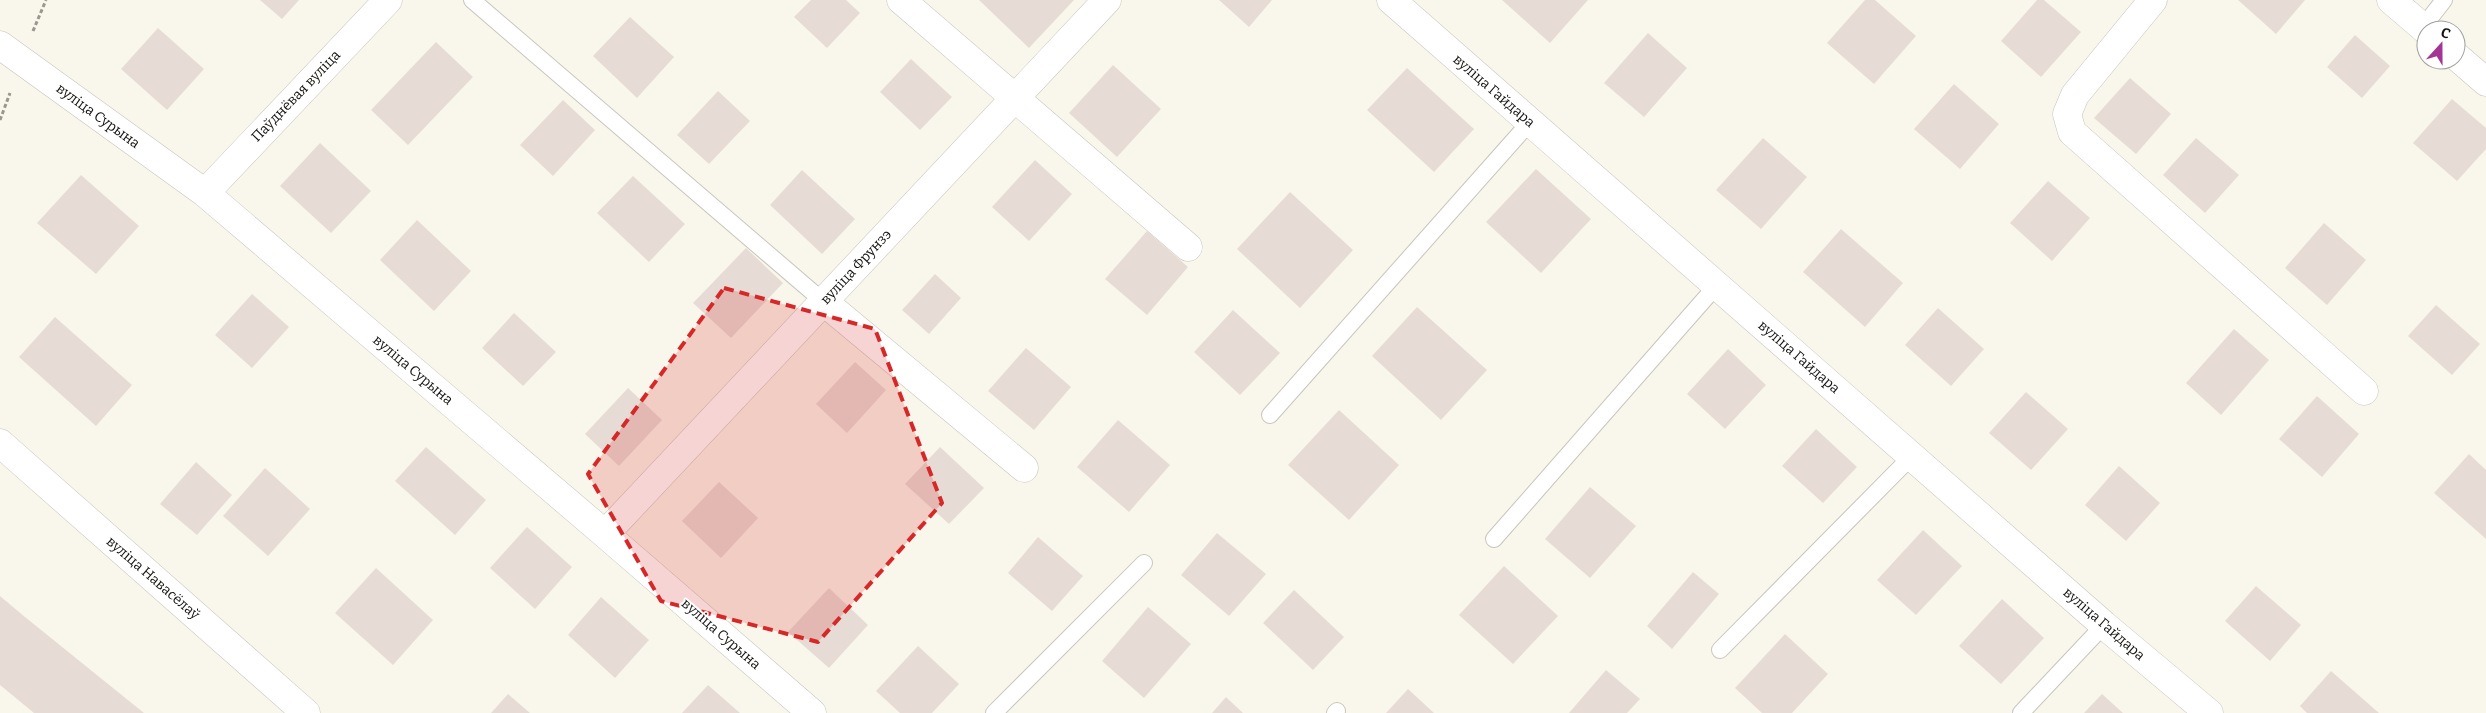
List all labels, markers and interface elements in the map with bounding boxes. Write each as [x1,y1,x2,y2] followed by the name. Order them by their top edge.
[2416,20,2466,70] north arrow
[2438,24,2453,43] text: С
[248,46,344,145] street label: Паўднёвая вуліца
[1450,51,1539,131] street label: вуліца Гайдара
[53,80,143,152] street label: вуліца Сурына
[817,226,895,308] street label: вуліца Фрунзэ
[1755,317,1844,397] street label: вуліца Гайдара
[370,332,457,409] street label: вуліца Сурына
[103,533,204,624] street label: вуліца Навасёлаў
[2060,584,2149,664] street label: вуліца Гайдара
[678,595,764,673] street label: вуліца Сурына

